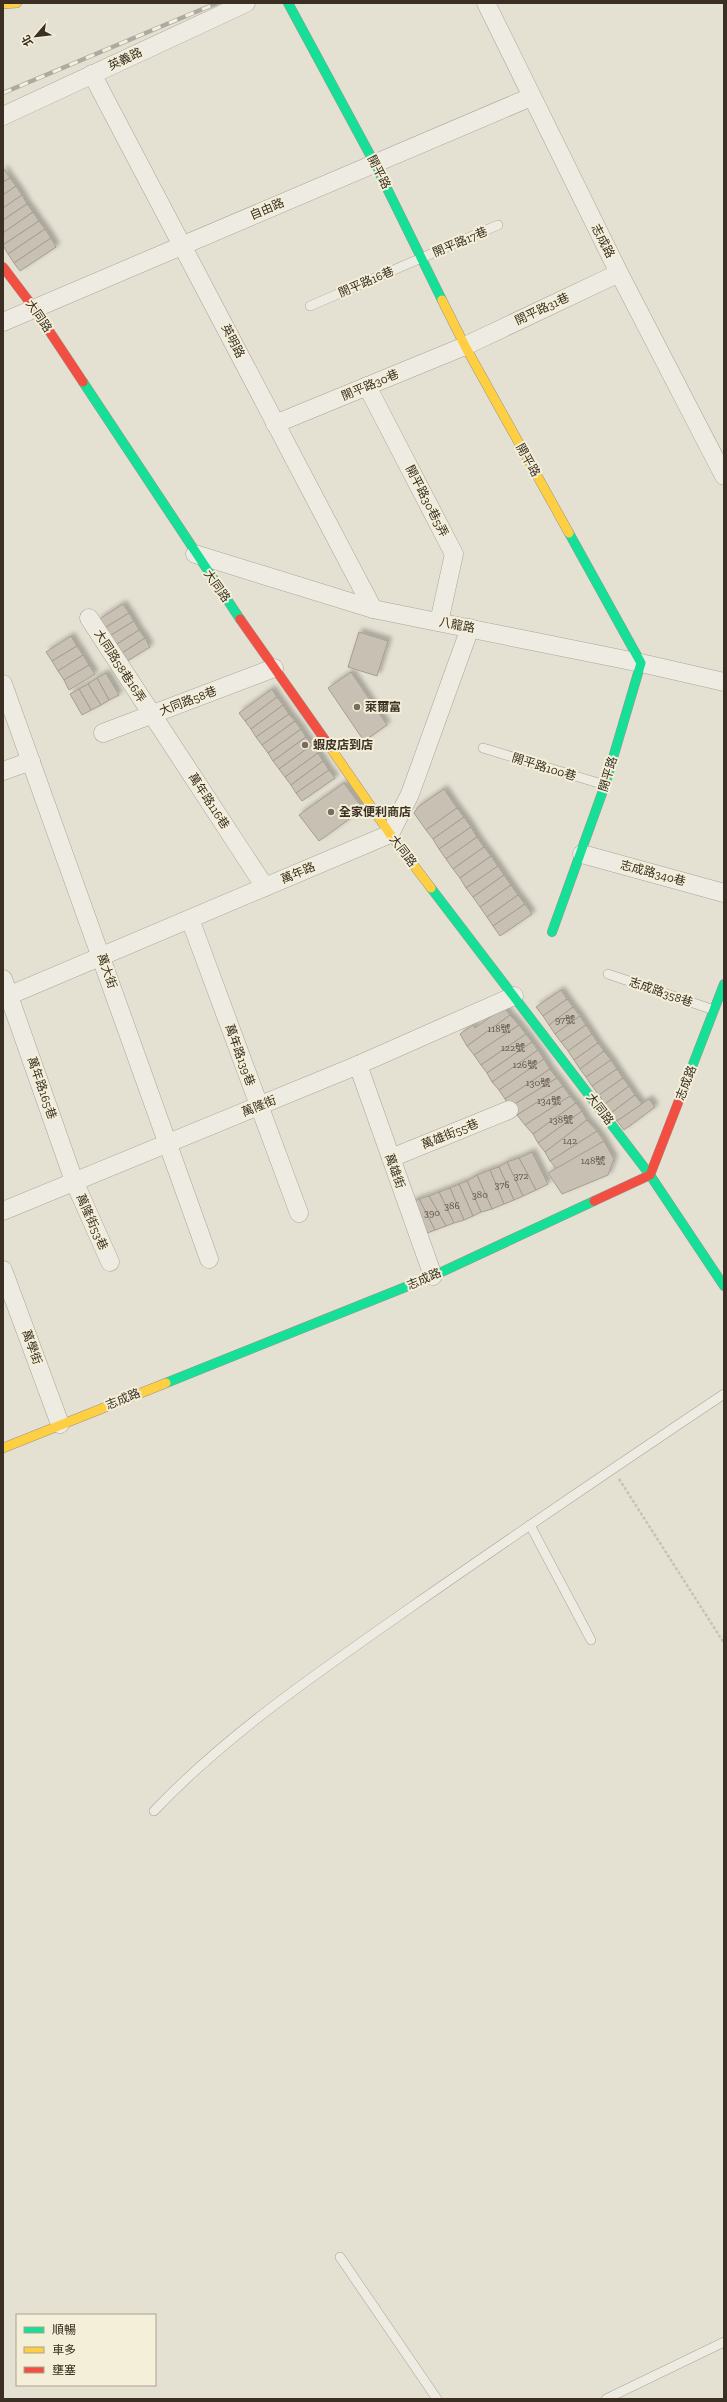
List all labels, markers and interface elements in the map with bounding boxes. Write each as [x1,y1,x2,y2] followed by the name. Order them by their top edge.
[16,16,56,56] north arrow
[19,33,36,48] text: 北
[106,45,144,73] street label: 英義路
[365,153,393,191] street label: 開平路
[248,196,286,222] street label: 自由路
[589,222,617,260] street label: 志成路
[431,224,489,260] street label: 開平路17巷
[336,264,396,300] street label: 開平路16巷
[513,290,571,328] street label: 開平路31巷
[23,297,55,335] street label: 大同路
[219,322,247,360] street label: 英明路
[339,367,401,403] street label: 開平路30巷
[513,441,543,479] street label: 開平路
[403,463,451,539] street label: 開平路30巷5弄
[201,567,233,605] street label: 大同路
[438,615,476,635] street label: 八龍路
[91,627,149,705] street label: 大同路58巷16弄
[157,684,219,718] street label: 大同路58巷
[365,700,401,714] place label: 萊爾富
[352,702,362,712] marker: 萊爾富
[313,738,373,752] place label: 蝦皮店到店
[300,740,310,750] marker: 蝦皮店到店
[510,751,578,783] street label: 開平路100巷
[596,755,620,793] street label: 開平路
[186,771,232,831] street label: 萬年路116巷
[339,805,411,819] place label: 全家便利商店
[326,807,336,817] marker: 全家便利商店
[387,832,419,870] street label: 大同路
[619,858,687,888] street label: 志成路340巷
[279,860,317,886] street label: 萬年路
[95,952,119,990] street label: 萬大街
[627,975,695,1009] street label: 志成路358巷
[555,1014,575,1026] house number: 97號
[222,1022,258,1088] street label: 萬年路139巷
[487,1023,511,1035] house number: 118號
[501,1042,525,1054] house number: 122號
[25,1055,59,1121] street label: 萬年路165巷
[513,1059,537,1071] house number: 126號
[673,1064,699,1102] street label: 志成路
[526,1077,550,1089] house number: 130號
[584,1090,616,1128] street label: 大同路
[240,1093,278,1119] street label: 萬隆街
[537,1095,561,1107] house number: 134號
[549,1114,573,1126] house number: 138號
[419,1116,481,1152] street label: 萬雄街55巷
[563,1135,577,1147] house number: 142
[382,1152,408,1190] street label: 萬雄街
[581,1155,605,1167] house number: 148號
[514,1170,528,1182] house number: 372
[495,1179,509,1191] house number: 376
[472,1189,488,1201] house number: 380
[73,1192,111,1252] street label: 萬隆街53巷
[444,1200,460,1212] house number: 386
[424,1207,440,1219] house number: 390
[405,1266,443,1292] street label: 志成路
[19,1328,45,1366] street label: 萬學街
[104,1386,142,1412] street label: 志成路
[16,2314,156,2386] legend
[52,2323,76,2337] text: 順暢
[52,2343,76,2357] text: 車多
[52,2363,76,2377] text: 壅塞

